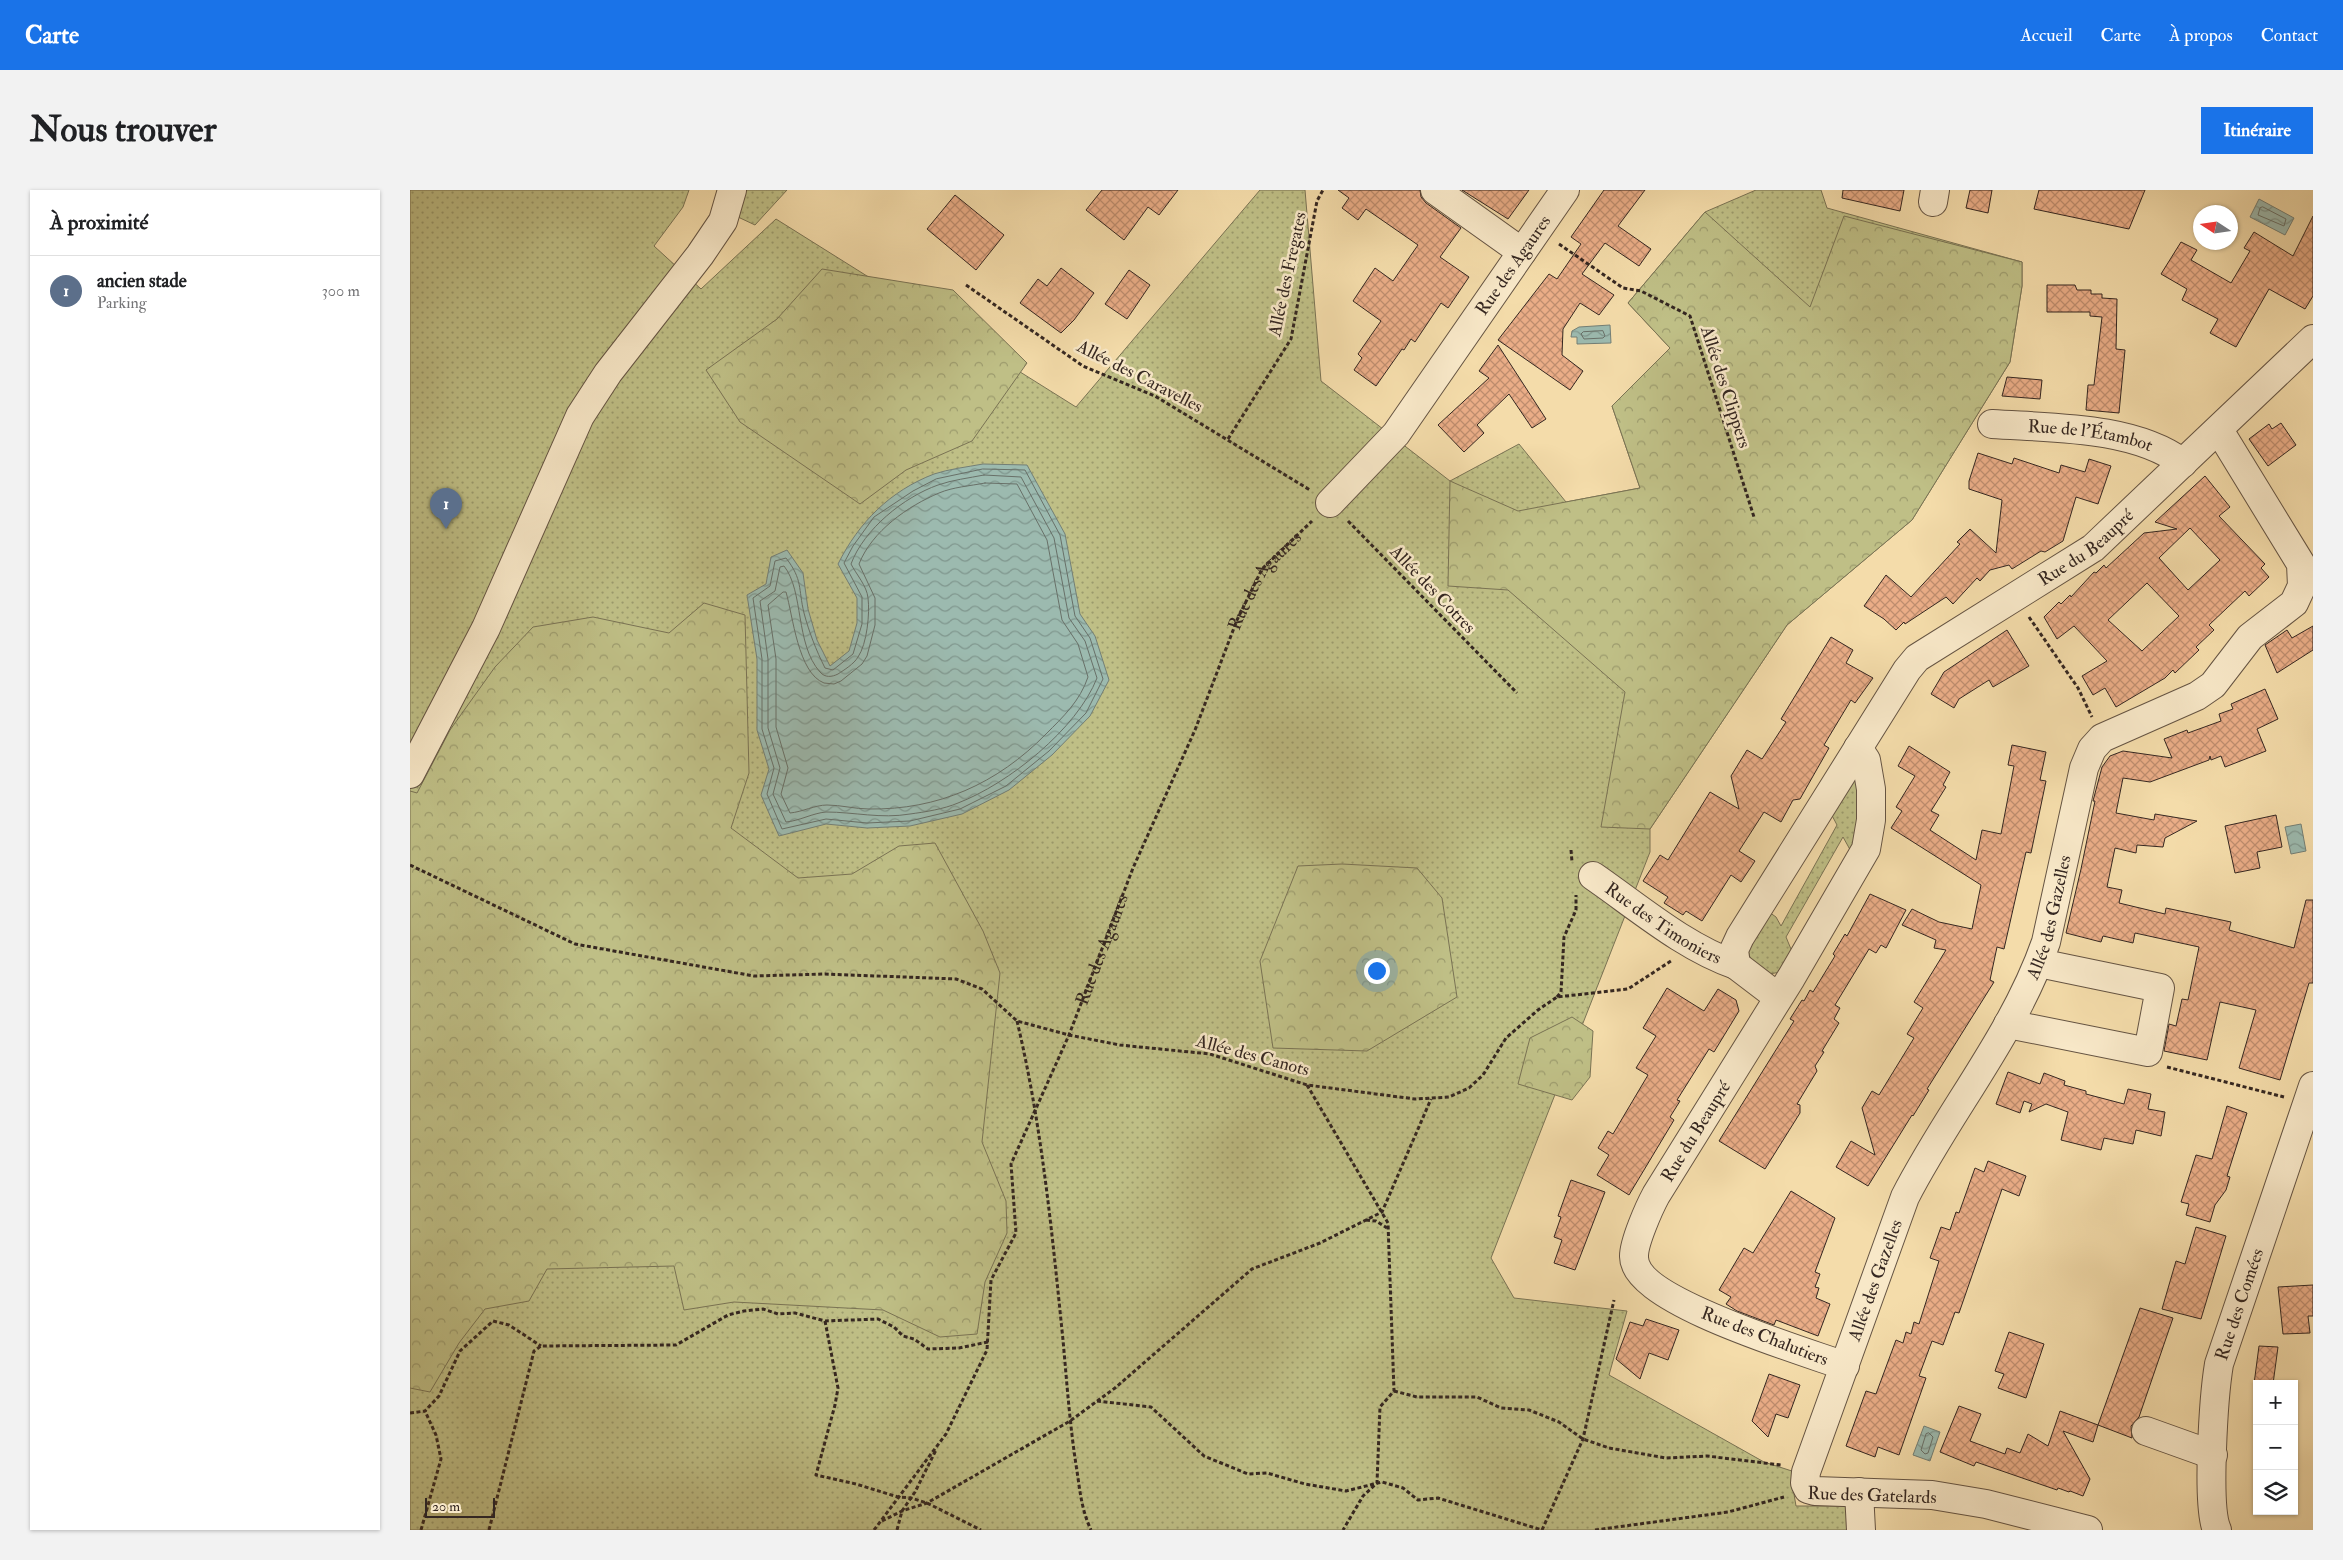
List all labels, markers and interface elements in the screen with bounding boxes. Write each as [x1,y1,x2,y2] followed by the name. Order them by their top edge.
[25,20,79,51] text: Carte
[2020,24,2073,47] text: Accueil
[2101,24,2141,47] text: Carte
[2169,24,2233,47] text: À propos
[2261,24,2318,47] text: Contact
[2201,107,2313,154] button: Itinéraire
[30,108,217,152] text: Nous trouver
[2193,205,2238,250] north arrow
[50,209,148,236] text: À proximité
[1263,210,1312,339] street label: Allée des Fregates
[1471,211,1556,320] street label: Rue des Agaures
[97,269,187,293] text: ancien stade
[63,281,69,301] text: 1
[322,281,360,301] text: 300 m
[97,293,147,313] text: Parking
[1695,322,1756,451] street label: Allée des Clippers
[1072,334,1207,418] street label: Allée des Caravelles
[2027,415,2156,457] street label: Rue de l'Étambot
[430,488,462,529] pin: 1
[2034,504,2139,591] street label: Rue du Beaupré
[1223,526,1307,634] street label: Rue des Agaures
[1384,540,1480,638] street label: Allée des Cotres
[2021,853,2077,984] street label: Allée des Gazelles
[1600,877,1725,970] street label: Rue des Timoniers
[1071,891,1134,1008] street label: Rue des Agaures
[1364,958,1390,984] your location
[1193,1029,1312,1082] street label: Allée des Canots
[1656,1076,1736,1186] street label: Rue du Beaupré
[1843,1216,1908,1345] street label: Allée des Gazelles
[2210,1245,2269,1363] street label: Rue des Comées
[1698,1302,1832,1371] street label: Rue des Chalutiers
[2253,1380,2298,1515] map controls
[2253,1380,2298,1425] button: +
[2253,1425,2298,1470] button: −
[2253,1470,2298,1515] button: layers
[1807,1482,1937,1509] street label: Rue des Gatelards
[425,1495,495,1518] scale bar
[432,1498,460,1515] text: 20 m

